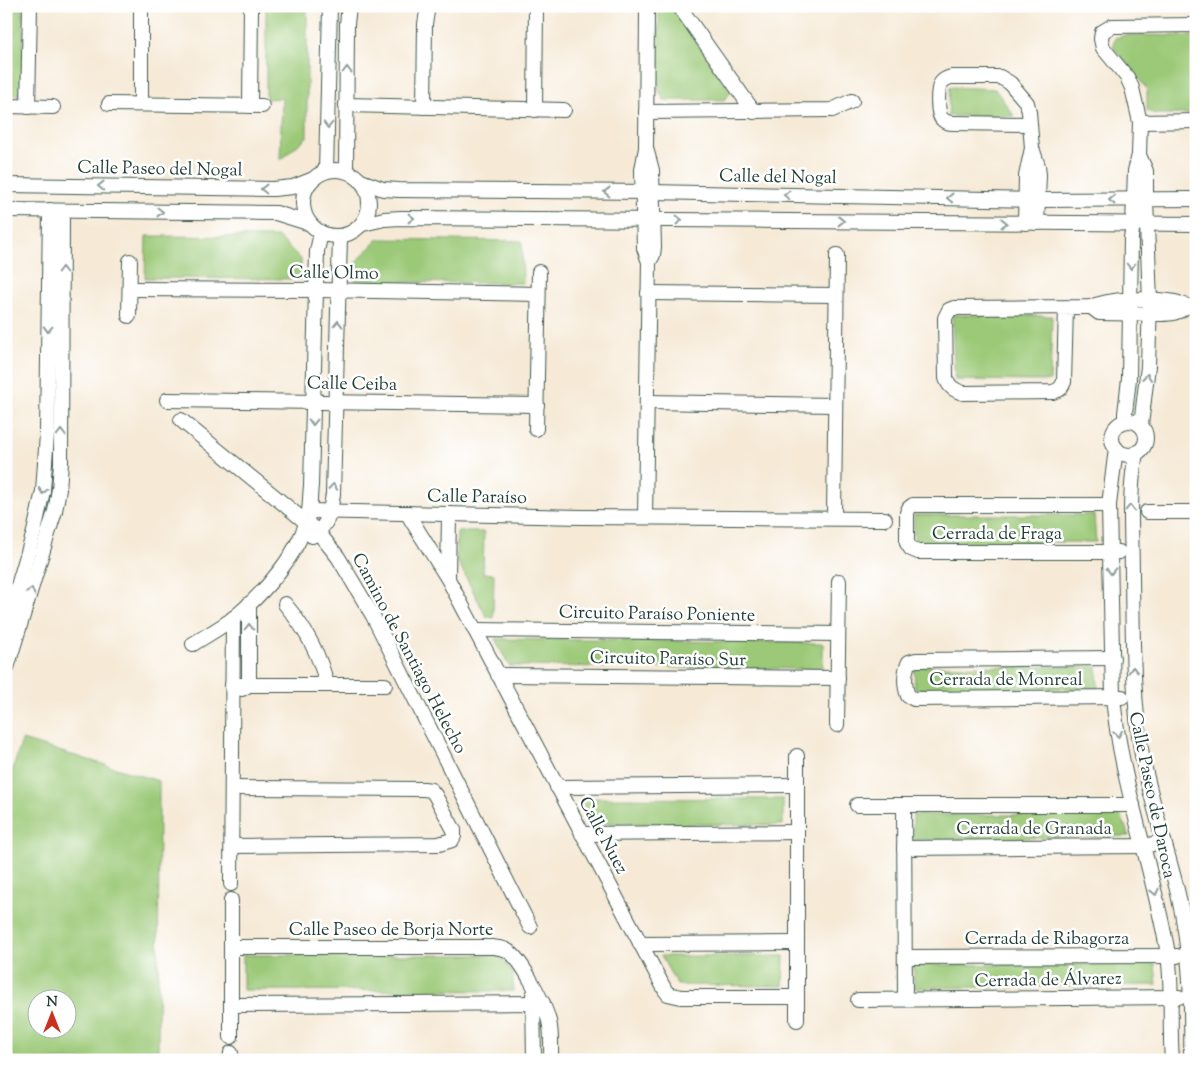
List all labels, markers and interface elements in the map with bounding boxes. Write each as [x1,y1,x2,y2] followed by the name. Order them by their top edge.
[342,66,352,74] one-way arrow
[323,122,333,129] one-way arrow
[77,156,243,184] street label: Calle Paseo del Nogal
[719,164,837,192] street label: Calle del Nogal
[97,181,104,191] one-way arrow
[259,184,267,194] one-way arrow
[603,187,610,197] one-way arrow
[783,190,790,200] one-way arrow
[945,193,953,203] one-way arrow
[1108,195,1116,205] one-way arrow
[156,206,164,217] one-way arrow
[408,213,415,223] one-way arrow
[675,215,683,225] one-way arrow
[838,216,845,226] one-way arrow
[1000,218,1008,228] one-way arrow
[289,260,379,288] street label: Calle Olmo
[1126,262,1136,270] one-way arrow
[57,266,67,274] one-way arrow
[333,320,344,328] one-way arrow
[43,326,53,333] one-way arrow
[307,371,397,399] street label: Calle Ceiba
[1141,373,1152,381] one-way arrow
[308,418,318,426] one-way arrow
[56,428,66,436] one-way arrow
[327,483,338,491] one-way arrow
[427,484,527,512] street label: Calle Paraíso
[38,487,48,495] one-way arrow
[1125,504,1135,512] one-way arrow
[932,522,1062,548] street label: Cerrada de Fraga
[344,549,472,759] street label: Camino de Santiago Helecho
[1105,568,1116,576] one-way arrow
[25,588,35,596] one-way arrow
[558,600,755,630] street label: Circuito Paraíso Poniente
[244,623,254,631] one-way arrow
[590,646,746,674] street label: Circuito Paraíso Sur
[1128,666,1138,674] one-way arrow
[929,668,1083,694] street label: Cerrada de Monreal
[1121,710,1181,881] street label: Calle Paseo de Daroca
[1112,729,1122,738] one-way arrow
[571,793,634,880] street label: Calle Nuez
[956,817,1112,843] street label: Cerrada de Granada
[1149,887,1160,896] one-way arrow
[289,918,493,944] street label: Calle Paseo de Borja Norte
[965,927,1129,953] street label: Cerrada de Ribagorza
[974,967,1122,995] street label: Cerrada de Álvarez
[28,988,78,1038] north arrow
[46,993,58,1013] text: N

